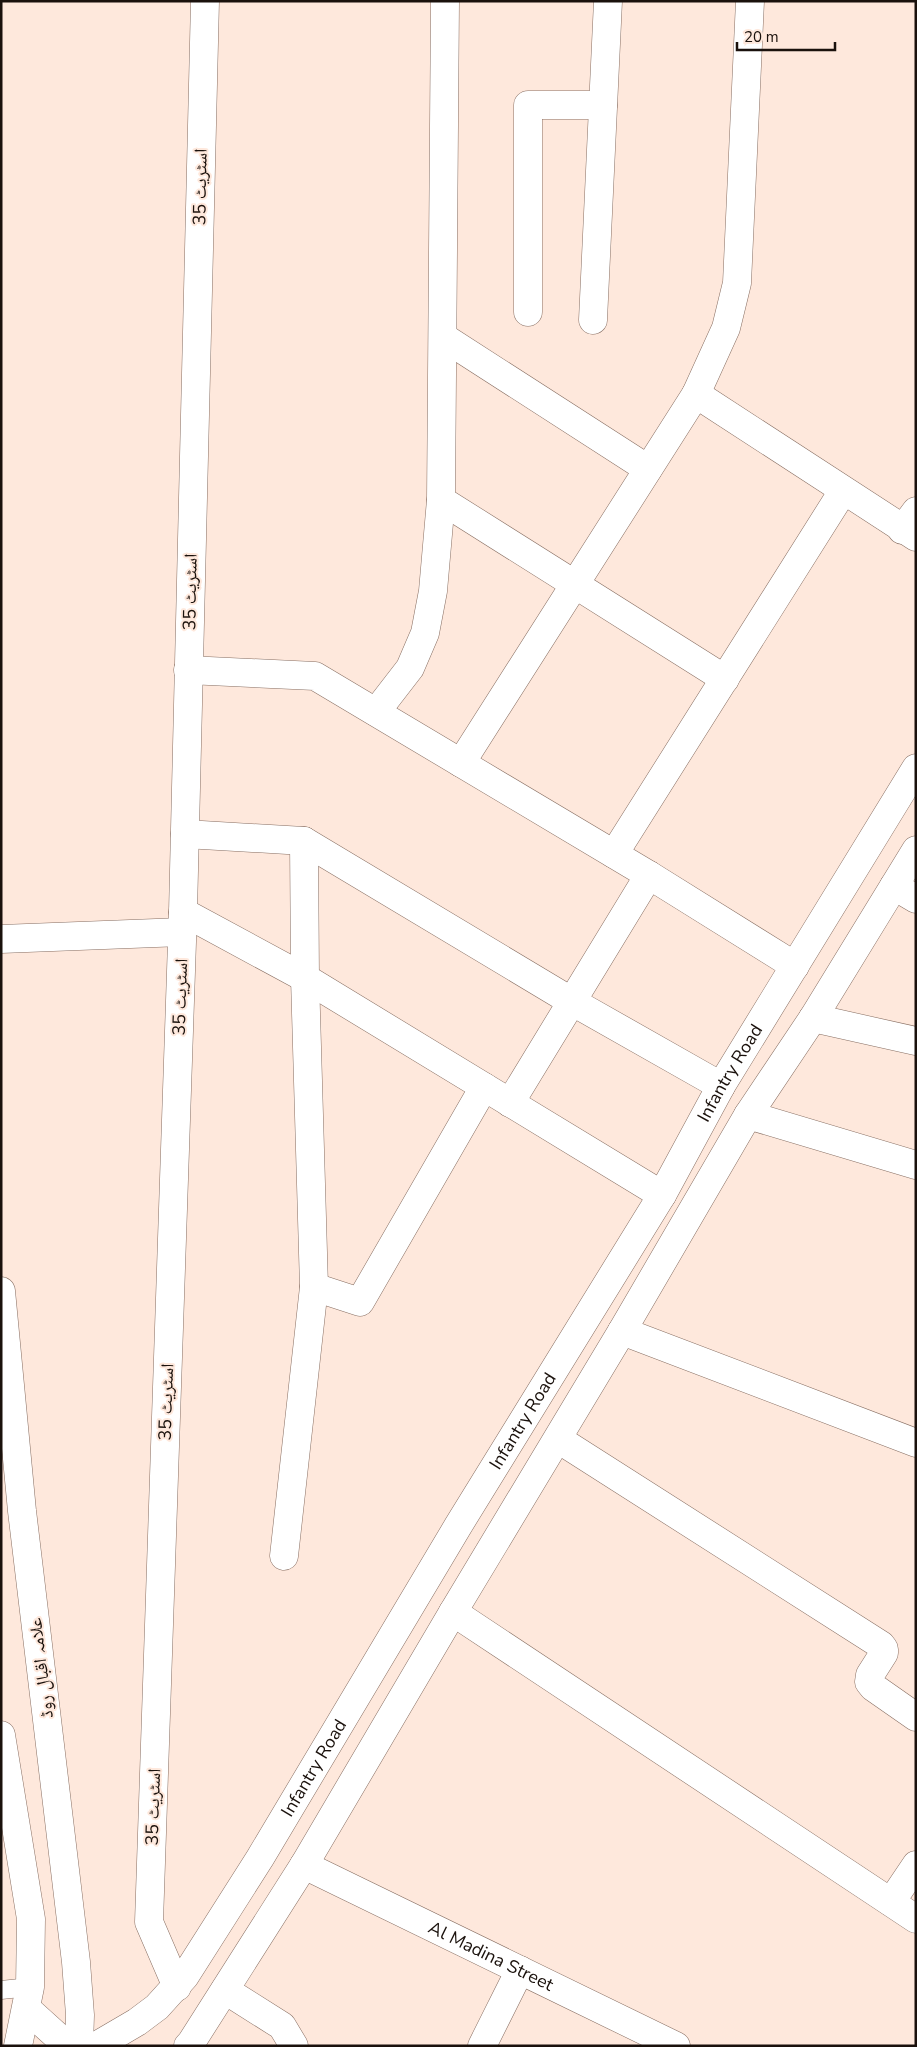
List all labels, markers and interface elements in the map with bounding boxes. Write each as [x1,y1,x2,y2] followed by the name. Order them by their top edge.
[737,20,834,52] scale bar
[744,27,779,47] text: 20 m
[187,148,213,226] street label: اسٹریٹ 35
[177,553,203,631] street label: اسٹریٹ 35
[167,958,193,1036] street label: اسٹریٹ 35
[692,1020,768,1126] street label: Infantry Road
[153,1363,179,1441] street label: اسٹریٹ 35
[484,1368,562,1474] street label: Infantry Road
[23,1616,59,1720] street label: علامہ اقبال روڈ
[275,1715,352,1821] street label: Infantry Road
[140,1768,166,1846] street label: اسٹریٹ 35
[424,1915,558,1997] street label: Al Madina Street

